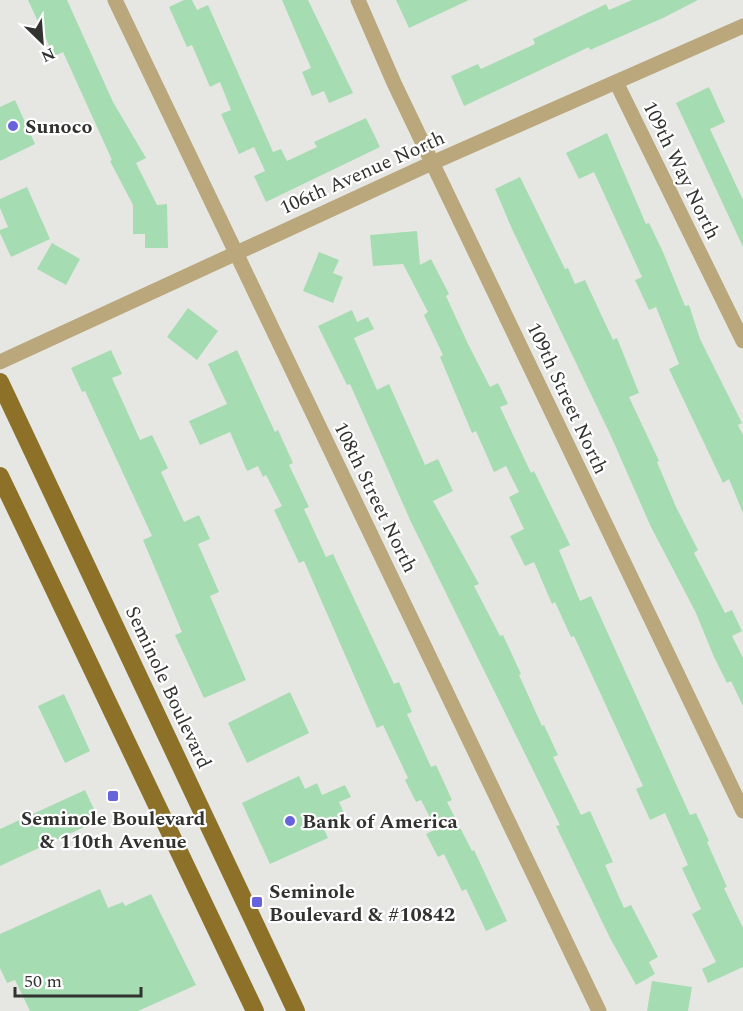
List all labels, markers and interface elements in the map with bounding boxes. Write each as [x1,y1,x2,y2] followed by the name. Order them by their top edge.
[12,12,72,72] north arrow
[37,41,59,68] text: N
[635,96,728,245] street label: 109th Way North
[25,112,92,142] place label: Sunoco
[6,119,20,133] marker: Sunoco
[275,123,450,223] street label: 106th Avenue North
[519,317,615,479] street label: 109th Street North
[326,417,425,578] street label: 108th Street North
[117,601,219,774] street label: Seminole Boulevard
[106,789,120,803] marker: Seminole Boulevard & 110th Avenue
[21,804,206,857] place label: Seminole Boulevard & 110th Avenue
[302,807,459,837] place label: Bank of America
[283,814,297,828] marker: Bank of America
[269,877,455,930] place label: Seminole Boulevard & #10842
[250,895,264,909] marker: Seminole Boulevard & #10842
[15,960,141,998] scale bar
[24,968,62,995] text: 50 m

